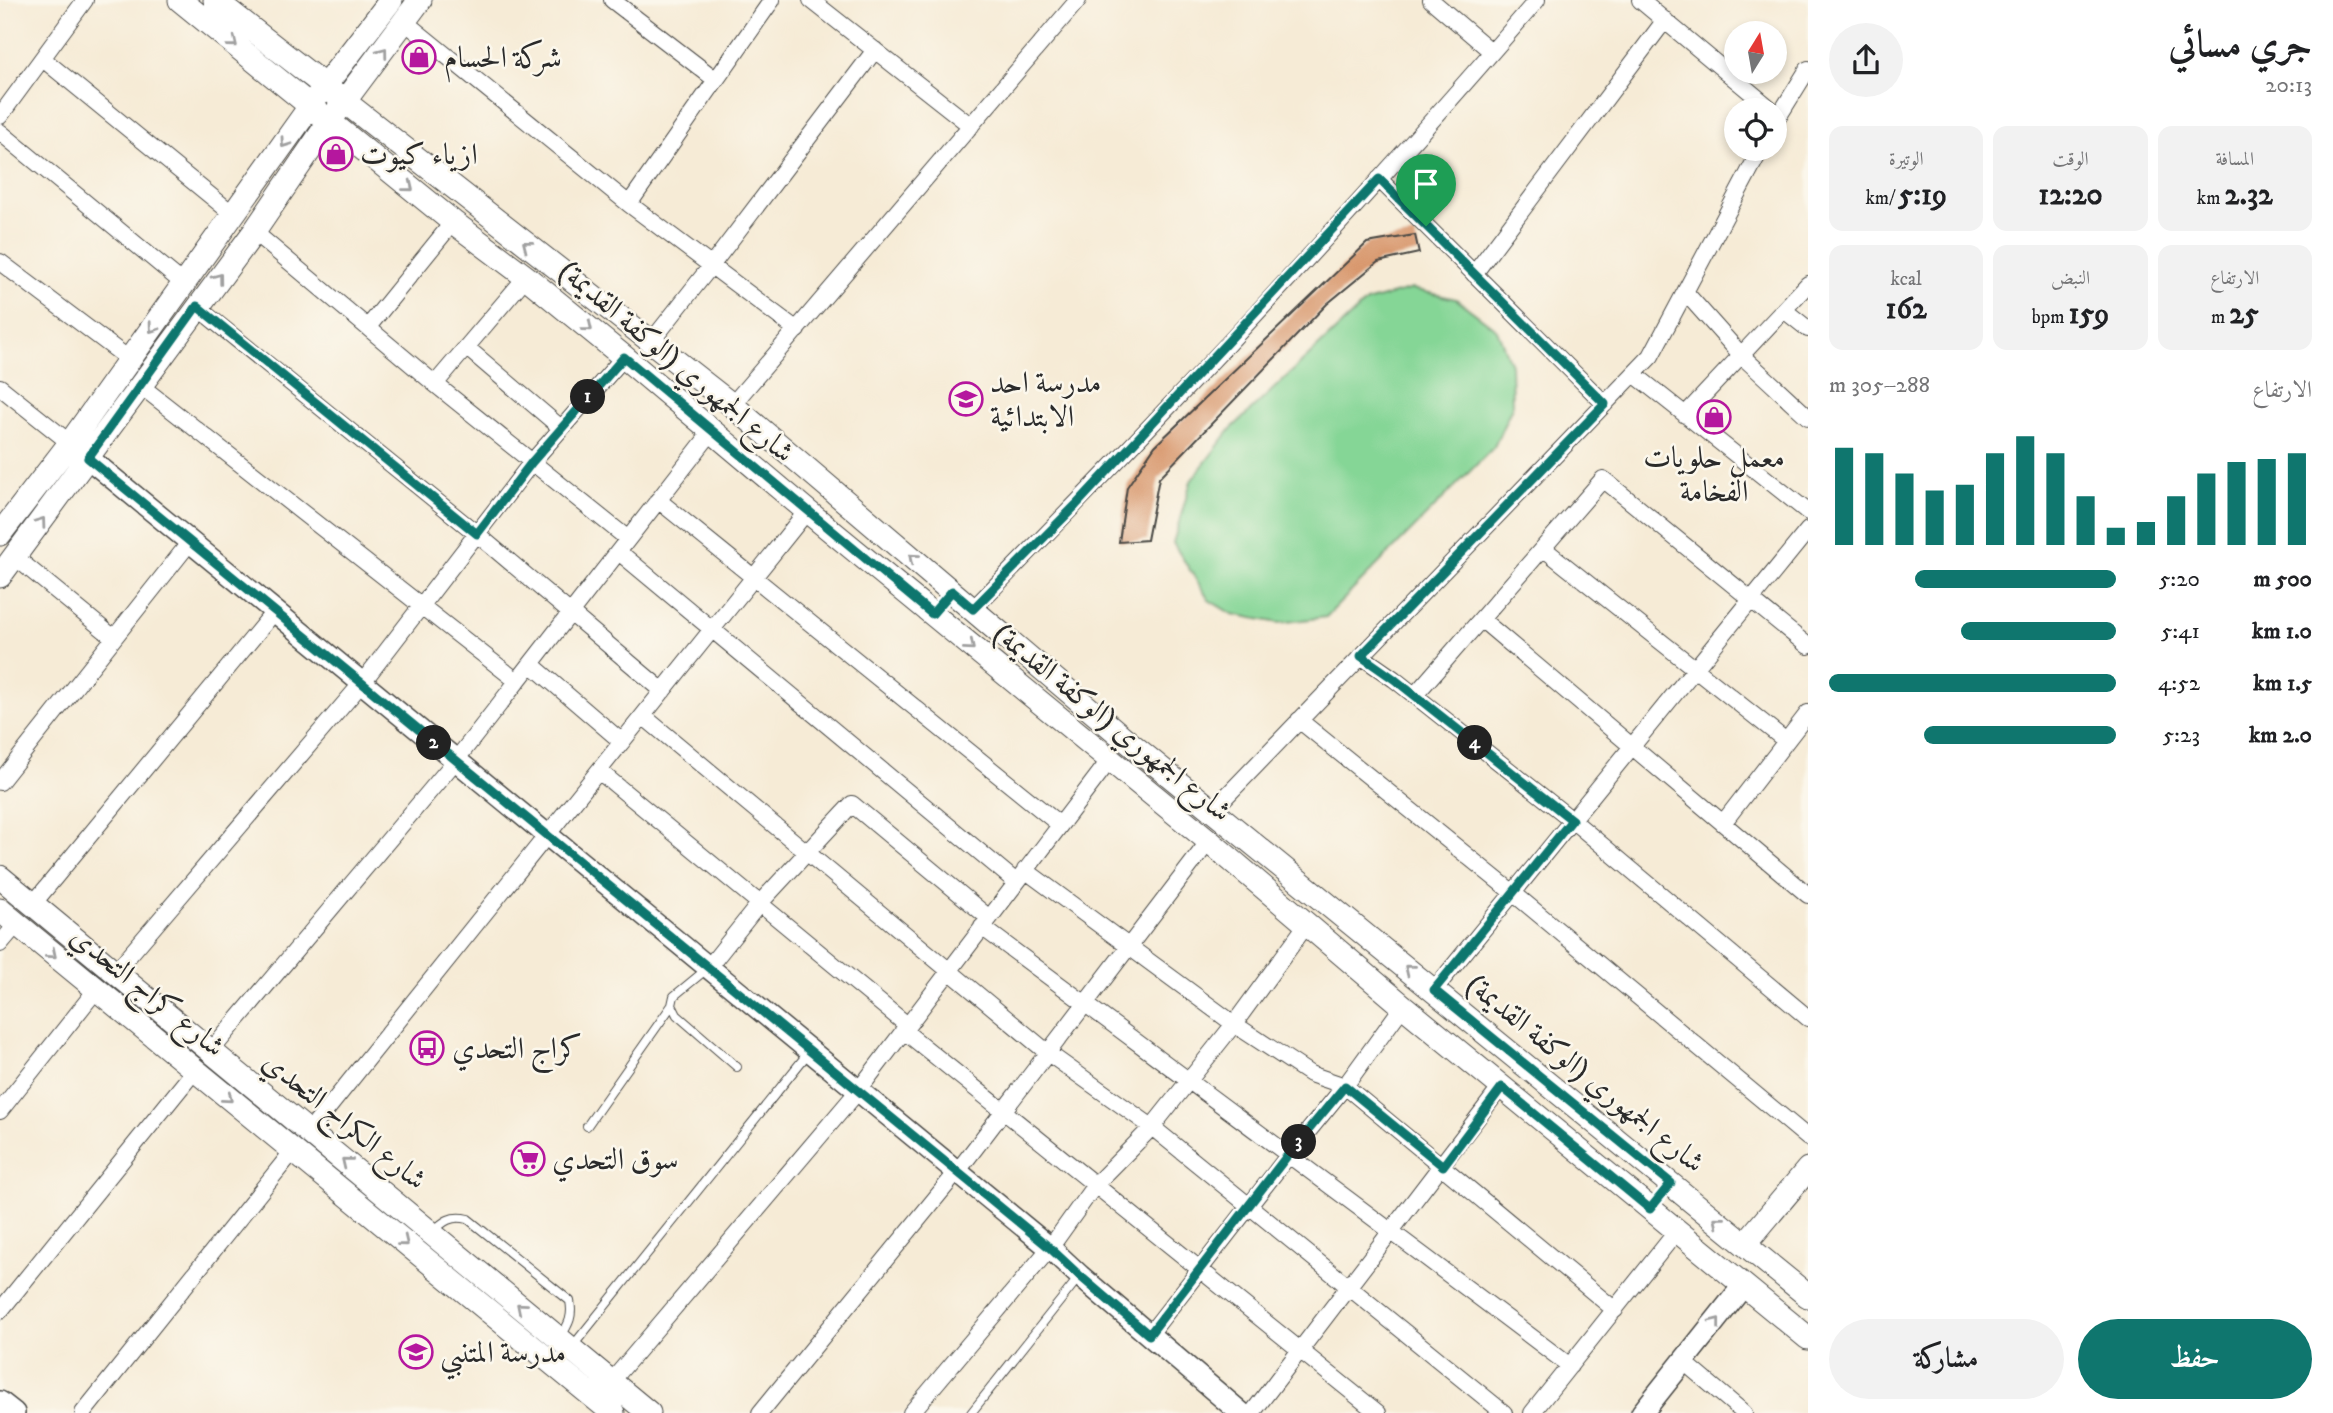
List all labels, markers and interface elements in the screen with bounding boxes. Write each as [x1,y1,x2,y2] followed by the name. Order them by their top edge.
[1724,21,1787,84] north arrow
[1724,21,1787,161] map controls
[2168,21,2312,69] text: جري مسائي
[1829,23,1903,97] button: share
[225,35,237,48] one-way arrow
[400,38,438,76] shop icon: شركة الحسام
[444,39,562,83] place label: شركة الحسام
[375,47,387,60] one-way arrow
[2265,71,2312,100] text: 20:13
[1724,98,1787,161] button: locate
[281,135,293,148] one-way arrow
[317,135,355,173] shop icon: ازياء كيوت
[360,137,478,174] place label: ازياء كيوت
[1889,148,1924,171] text: الوتيرة
[2052,148,2089,171] text: الوقت
[2215,148,2254,171] text: المسافة
[1396,154,1456,226] pin
[1407,165,1445,203] icon: arrive
[1898,177,1947,214] text: 5:19
[2038,177,2103,214] text: 12:20
[2225,177,2273,214] text: 2.32
[401,179,414,191] one-way arrow
[1865,187,1898,210] text: /km
[2197,187,2225,210] text: km
[522,241,535,254] one-way arrow
[547,253,801,475] street label: شارع الجمهوري (الوكفة القديمة)
[2051,267,2090,290] text: النبض
[2210,267,2259,290] text: الارتفاع
[1891,268,1922,291] text: kcal
[210,274,223,286] one-way arrow
[1886,291,1927,328] text: 162
[2069,296,2109,333] text: 159
[2229,296,2259,333] text: 25
[2032,306,2069,329] text: bpm
[2211,306,2229,329] text: m
[581,319,593,332] one-way arrow
[149,320,161,333] one-way arrow
[990,365,1101,436] place label: مدرسة احد الابتدائية
[1829,371,1930,400] text: 288–305 m
[2252,376,2312,405] text: الارتفاع
[570,380,606,414] pin: 1
[947,380,985,418] school or university icon: مدرسة احد الابتدائية
[584,385,591,408] text: 1
[1695,398,1733,436] shop icon: معمل حلويات الفخامة
[1643,440,1785,511] place label: معمل حلويات الفخامة
[33,517,45,529] one-way arrow
[908,554,921,566] one-way arrow
[2159,565,2200,594] text: 5:20
[2254,565,2312,594] text: 500 m
[982,616,1239,835] street label: شارع الجمهوري (الوكفة القديمة)
[2161,617,2200,646] text: 5:41
[2252,617,2312,646] text: 1.0 km
[961,638,974,650] one-way arrow
[2158,669,2200,698] text: 4:52
[2253,669,2312,698] text: 1.5 km
[2163,721,2200,750] text: 5:23
[2249,721,2312,750] text: 2.0 km
[416,726,452,760] pin: 2
[1458,726,1492,760] pin: 4
[429,731,438,754] text: 2
[1469,731,1480,754] text: 4
[58,918,232,1071] street label: شارع كراج التحدي
[44,946,57,958] one-way arrow
[1404,965,1417,977] one-way arrow
[1455,967,1712,1186] street label: شارع الجمهوري (الوكفة القديمة)
[408,1029,446,1067] bus stop icon: كراج التحدي
[452,1031,582,1074] place label: كراج التحدي
[251,1044,434,1203] street label: شارع الكراج التحدي
[220,1090,233,1102] one-way arrow
[1282,1124,1316,1160] pin: 3
[1295,1130,1302,1153] text: 3
[509,1140,547,1178] supermarket icon: سوق التحدي
[552,1142,679,1183] place label: سوق التحدي
[341,1157,353,1170] one-way arrow
[1713,1217,1725,1230] one-way arrow
[397,1234,409,1247] one-way arrow
[516,1303,529,1315] one-way arrow
[1707,1317,1720,1329] one-way arrow
[1829,1319,2064,1399] button: مشاركة
[2078,1319,2312,1399] button: حفظ
[397,1333,435,1371] school or university icon: مدرسة المتنبي
[440,1335,566,1380] place label: مدرسة المتنبي

